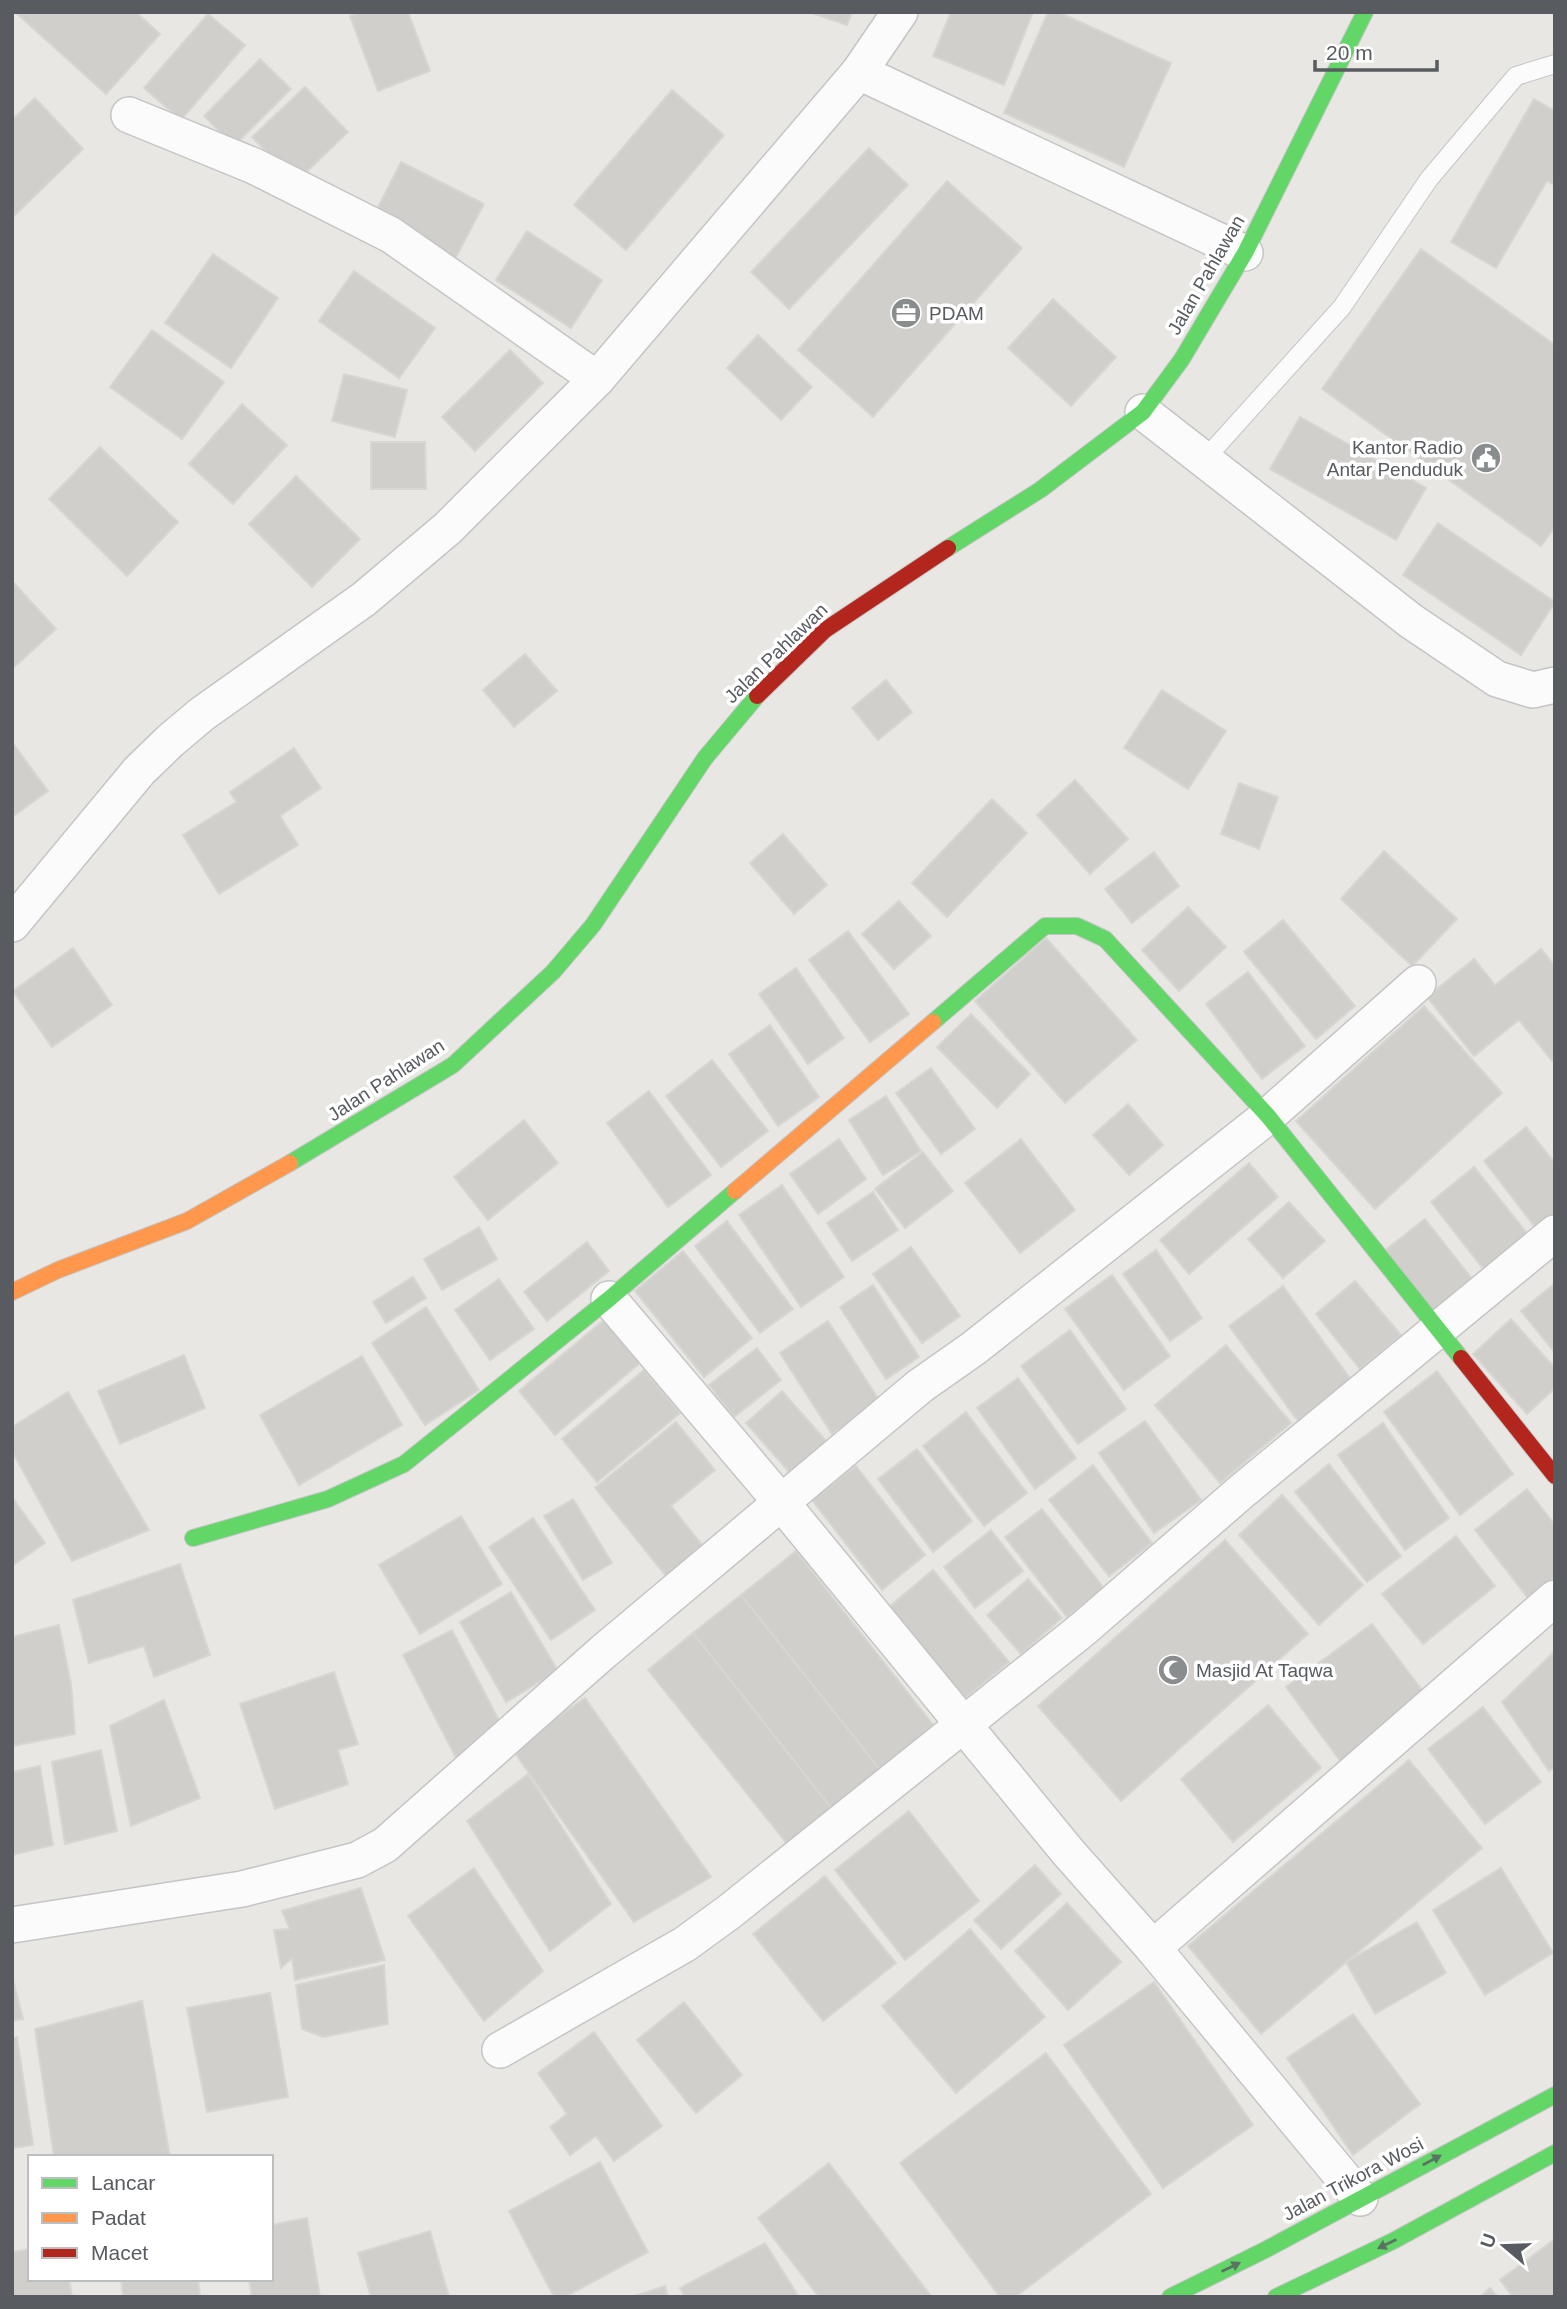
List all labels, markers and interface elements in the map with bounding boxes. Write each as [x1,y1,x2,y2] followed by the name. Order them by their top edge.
[1315,28,1438,72] scale bar
[1326,41,1373,64] text: 20 m
[1163,212,1249,338] street label: Jalan Pahlawan
[889,296,923,330] office icon: PDAM
[929,303,984,324] place label: PDAM
[1327,437,1464,480] place label: Kantor Radio Antar Penduduk
[1469,441,1503,475] public building icon: Kantor Radio Antar Penduduk
[720,599,832,707] street label: Jalan Pahlawan
[324,1035,448,1125] street label: Jalan Pahlawan
[1156,1653,1190,1687] mosque icon: Masjid At Taqwa
[1196,1660,1333,1681] place label: Masjid At Taqwa
[1279,2133,1427,2225] street label: Jalan Trikora Wosi
[1422,2154,1442,2166] one-way arrow
[28,2155,273,2281] legend
[91,2171,155,2194] text: Lancar
[91,2206,146,2229] text: Padat
[1469,2211,1539,2281] north arrow
[1476,2231,1501,2251] text: U
[1377,2238,1397,2249] one-way arrow
[91,2241,148,2264] text: Macet
[1221,2261,1241,2273] one-way arrow

